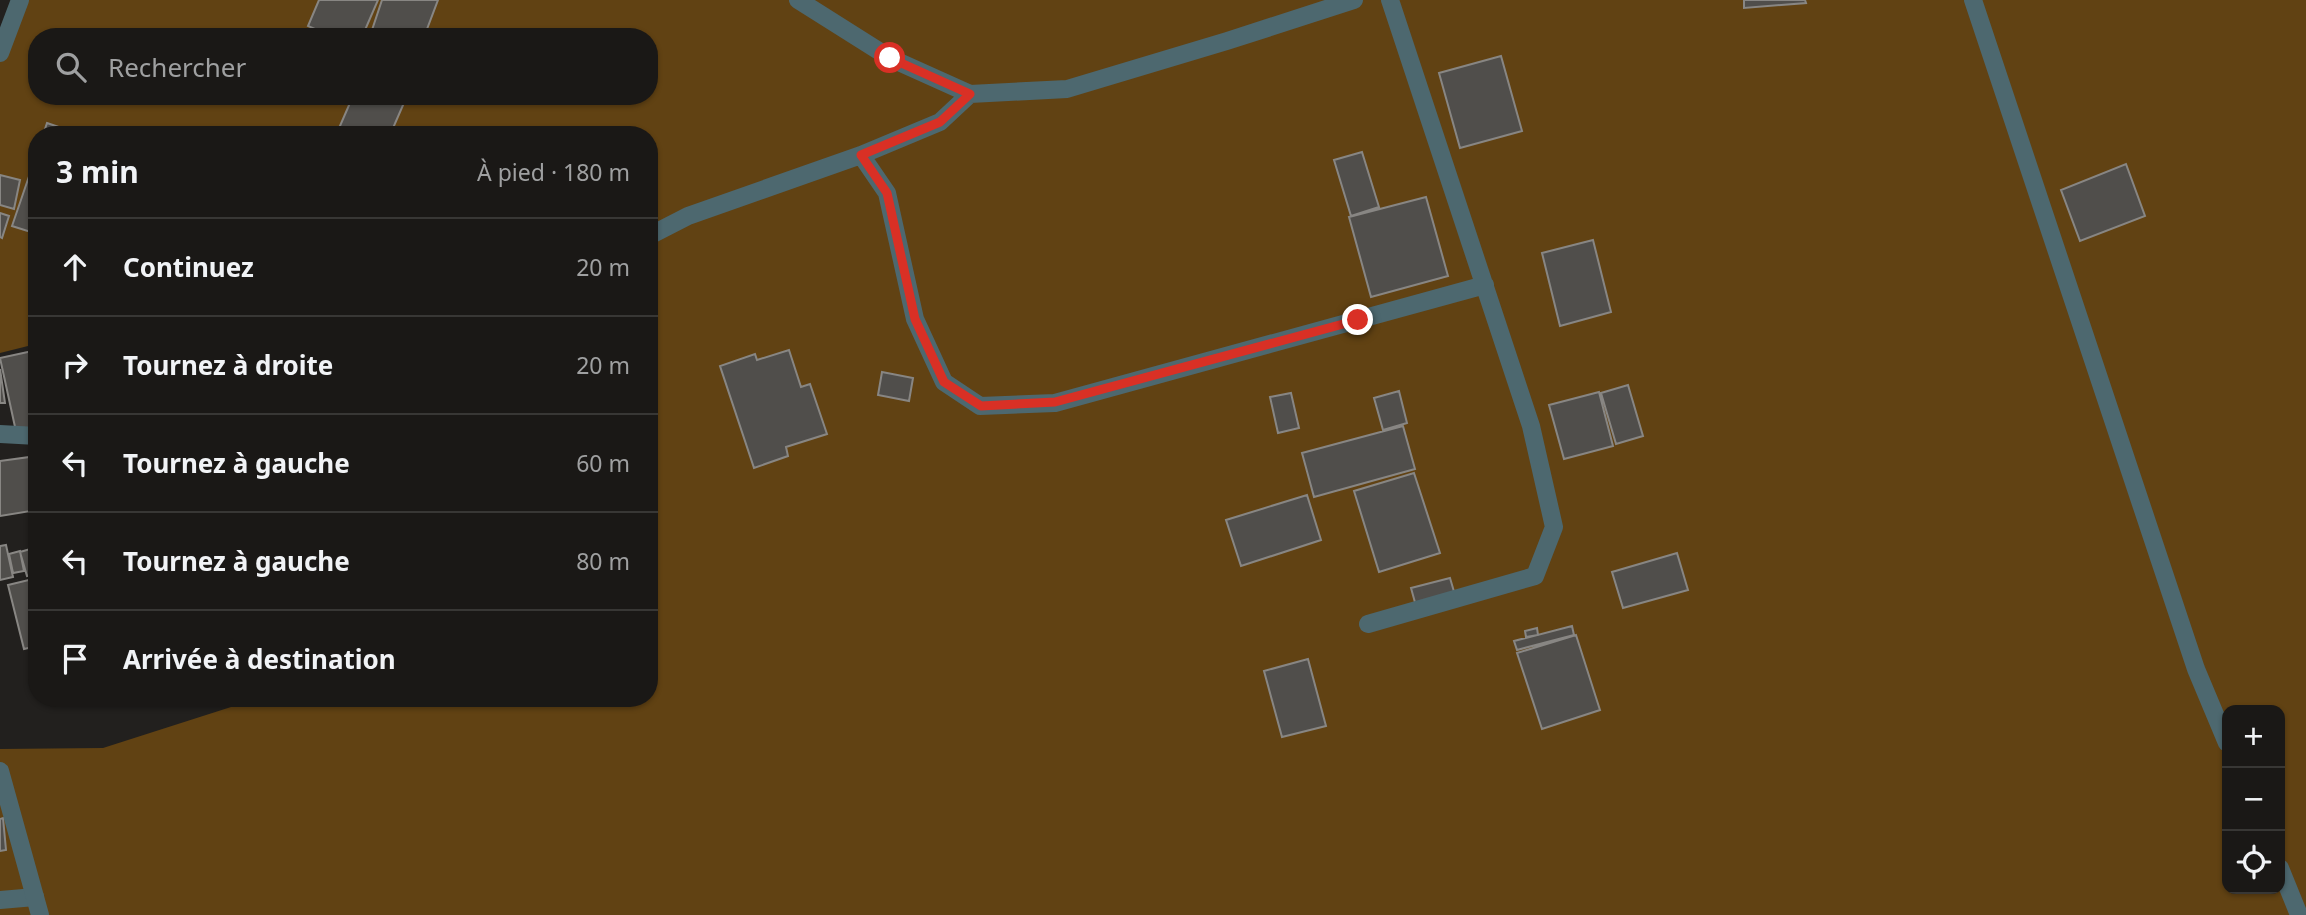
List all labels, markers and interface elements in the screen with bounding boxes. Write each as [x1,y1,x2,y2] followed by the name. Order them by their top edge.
[28,28,658,105] search box
[874,42,905,73] route start
[52,48,90,86] icon: search
[108,49,246,85] text: Rechercher
[56,151,139,192] text: 3 min
[477,156,630,188] text: À pied · 180 m
[56,248,94,286] icon: ahead
[123,249,254,285] text: Continuez
[576,251,630,283] text: 20 m
[1342,304,1373,335] route end
[56,346,94,384] icon: right
[123,347,333,383] text: Tournez à droite
[576,349,630,381] text: 20 m
[56,444,94,482] icon: left
[123,445,350,481] text: Tournez à gauche
[576,447,630,479] text: 60 m
[56,542,94,580] icon: left
[123,543,350,579] text: Tournez à gauche
[576,545,630,577] text: 80 m
[56,640,94,678] icon: arrive
[123,641,396,677] text: Arrivée à destination
[2222,705,2285,894] map controls
[2222,705,2285,768] button: +
[2222,768,2285,831] button: −
[2222,831,2285,894] button: locate

